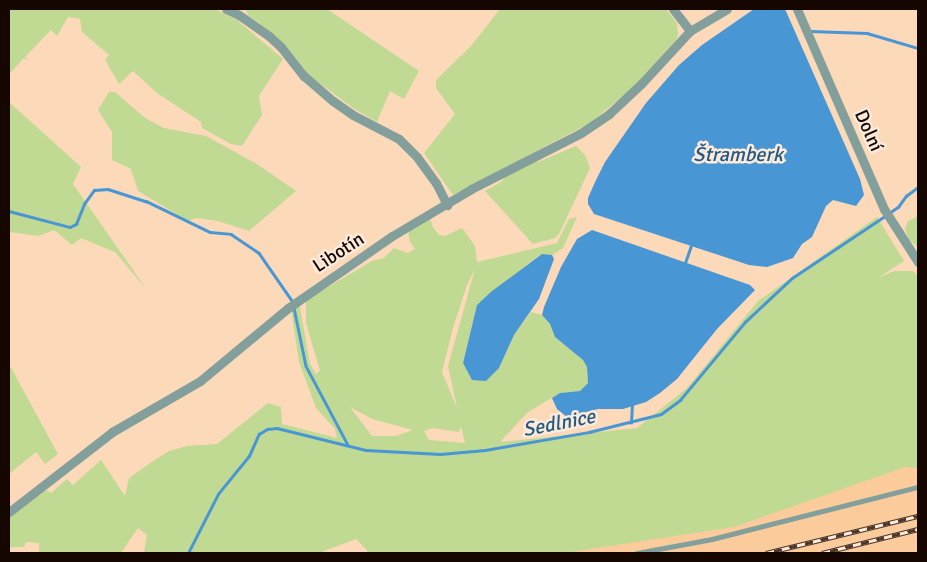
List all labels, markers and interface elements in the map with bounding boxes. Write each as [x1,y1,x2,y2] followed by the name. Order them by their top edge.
[849,107,887,155] street label: Dolní
[693,142,783,166] water label: Štramberk
[309,228,369,278] street label: Libotín
[521,404,597,442] water label: Sedlnice

